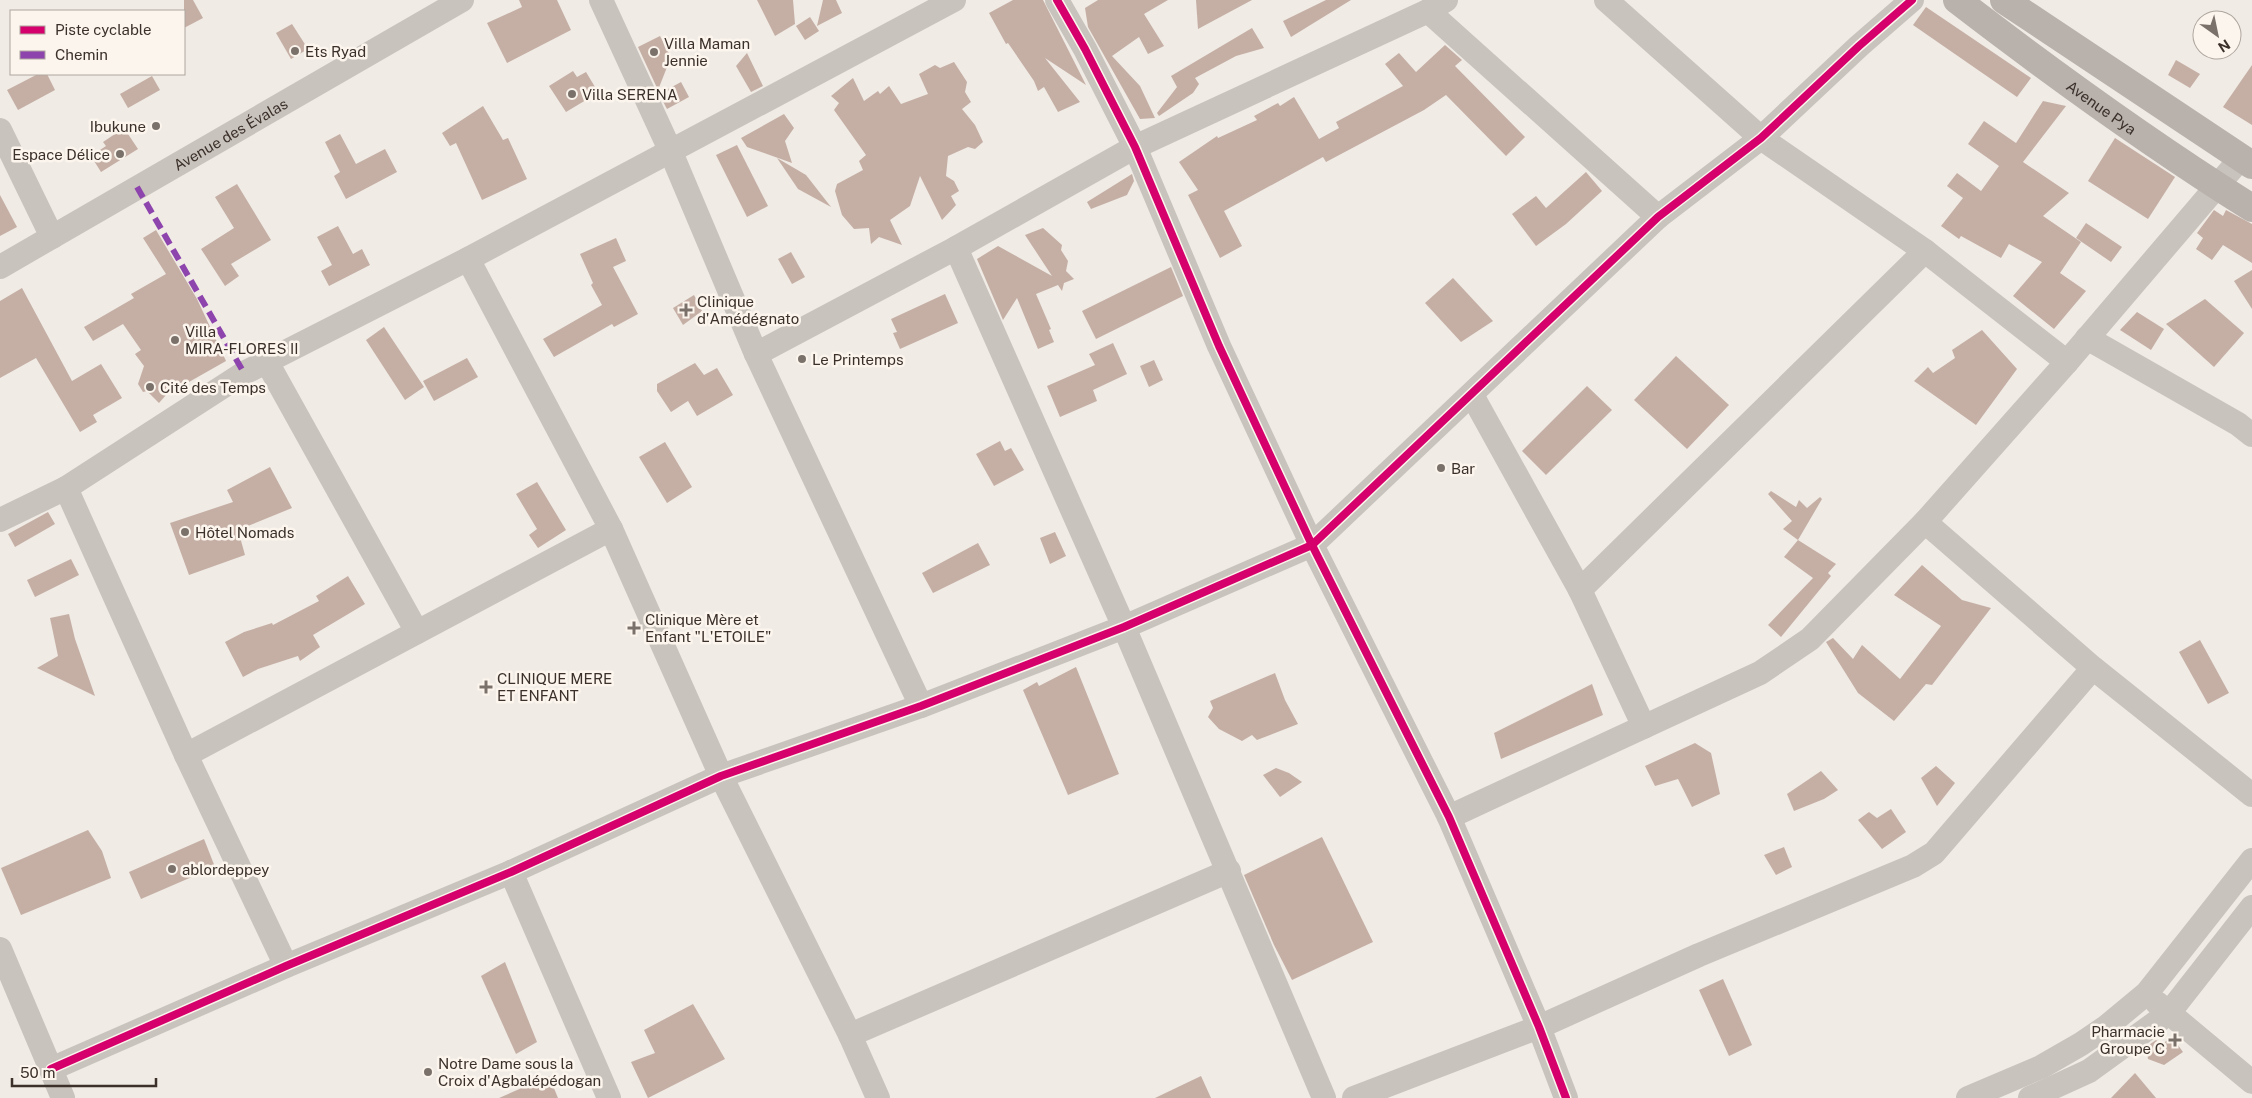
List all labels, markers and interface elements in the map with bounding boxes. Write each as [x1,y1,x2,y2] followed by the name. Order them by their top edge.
[10,10,185,75] legend
[2192,10,2242,60] north arrow
[55,21,152,38] text: Piste cyclable
[664,35,750,69] place label: Villa Maman Jennie
[2215,36,2233,56] text: N
[305,43,366,60] place label: Ets Ryad
[289,45,301,57] marker: Ets Ryad
[55,46,108,63] text: Chemin
[648,46,660,58] marker: Villa Maman Jennie
[2064,77,2140,137] street label: Avenue Pya
[582,86,678,103] place label: Villa SERENA
[566,88,578,100] marker: Villa SERENA
[170,94,290,173] street label: Avenue des Évalas
[90,118,146,135] place label: Ibukune
[150,120,162,132] marker: Ibukune
[12,146,110,163] place label: Espace Délice
[114,148,126,160] marker: Espace Délice
[697,293,799,327] place label: Clinique d'Amédégnato
[679,303,693,317] marker: Clinique d'Amédégnato
[185,323,299,357] place label: Villa MIRA-FLORES II
[169,334,181,346] marker: Villa MIRA-FLORES II
[812,351,904,368] place label: Le Printemps
[796,353,808,365] marker: Le Printemps
[160,379,266,396] place label: Cité des Temps
[144,381,156,393] marker: Cité des Temps
[1451,460,1475,477] place label: Bar
[1435,462,1447,474] marker: Bar
[195,524,294,541] place label: Hôtel Nomads
[179,526,191,538] marker: Hôtel Nomads
[645,611,771,645] place label: Clinique Mère et Enfant "L'ETOILE"
[627,621,641,635] marker: Clinique Mère et Enfant "L'ETOILE"
[497,670,612,704] place label: CLINIQUE MERE ET ENFANT
[479,680,493,694] marker: CLINIQUE MERE ET ENFANT
[182,861,269,878] place label: ablordeppey
[166,863,178,875] marker: ablordeppey
[2091,1023,2165,1057] place label: Pharmacie Groupe C
[2169,1034,2181,1046] marker: Pharmacie Groupe C
[438,1055,601,1089] place label: Notre Dame sous la Croix d'Agbalépédogan
[12,1056,156,1088] scale bar
[20,1064,55,1081] text: 50 m
[422,1066,434,1078] marker: Notre Dame sous la Croix d'Agbalépédogan

